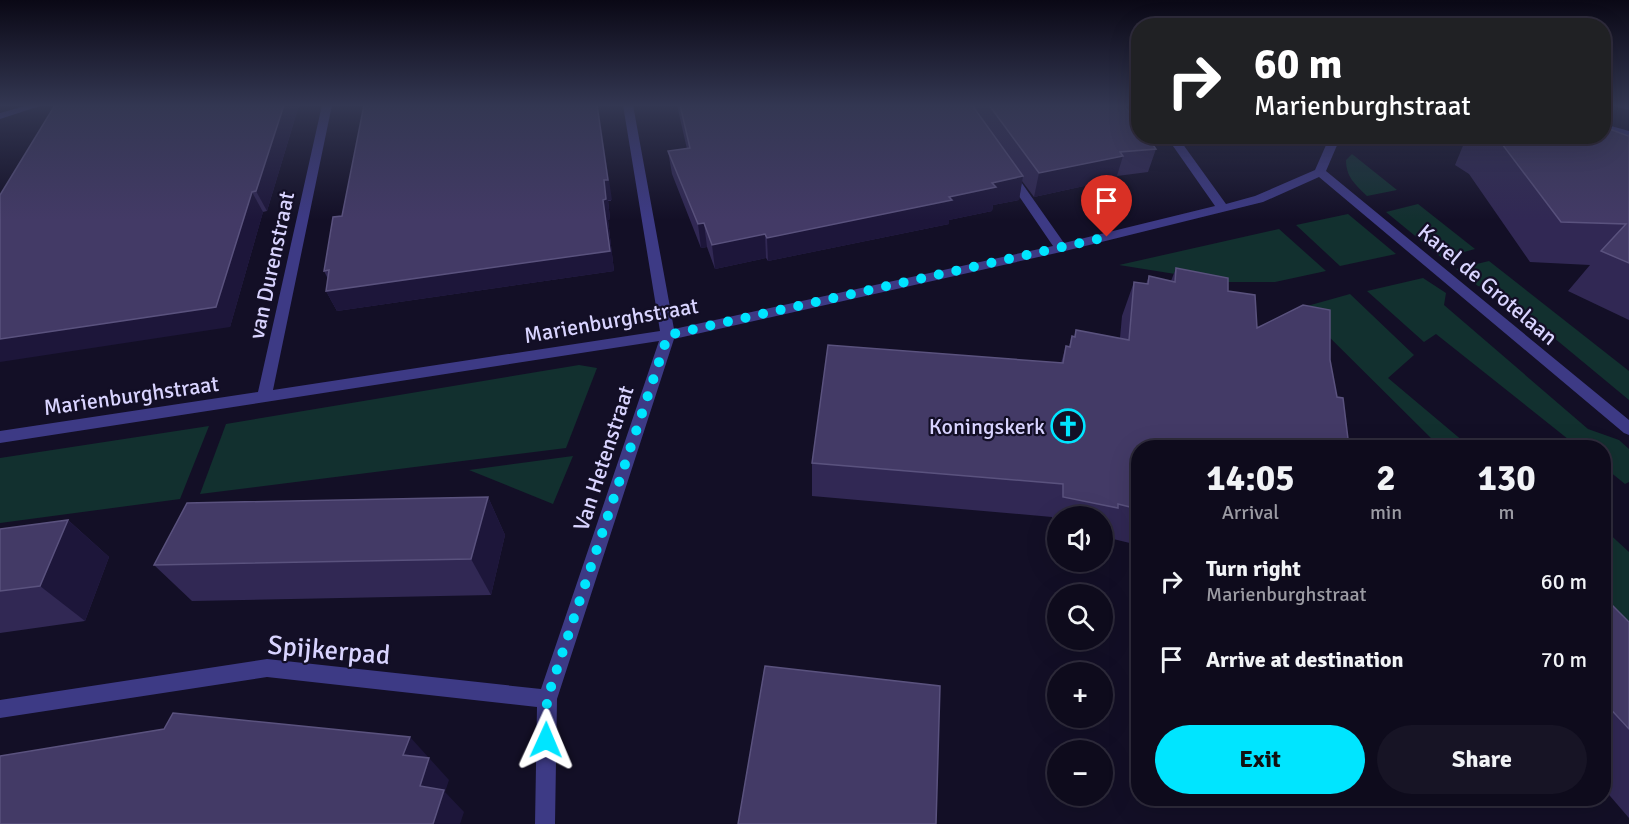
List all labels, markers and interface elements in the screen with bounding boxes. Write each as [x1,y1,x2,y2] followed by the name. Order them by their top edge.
[1254,39,1343,90] text: 60 m
[1155,42,1233,120] icon: right
[1254,90,1471,123] text: Marienburghstraat
[1081,175,1132,237] pin
[1090,184,1123,217] icon: arrive
[243,189,300,341] street label: van Durenstraat
[1412,218,1563,351] street label: Karel de Grotelaan
[522,292,701,349] street label: Marienburghstraat
[42,370,221,421] street label: Marienburghstraat
[567,382,640,534] street label: Van Hetenstraat
[1050,408,1086,444] church icon: Koningskerk
[929,413,1045,440] place label: Koningskerk
[1206,456,1295,501] text: 14:05
[1376,456,1396,501] text: 2
[1477,456,1536,501] text: 130
[1222,500,1279,525] text: Arrival
[1370,500,1402,525] text: min
[1499,500,1515,525] text: m
[1047,506,1113,806] map controls
[1047,506,1113,572] button: sound
[1206,555,1301,582] text: Turn right
[1155,565,1188,598] icon: right
[1541,568,1587,595] text: 60 m
[1206,582,1366,607] text: Marienburghstraat
[1047,584,1113,650] button: search
[266,629,392,672] street label: Spijkerpad
[1155,643,1188,676] icon: arrive
[1206,646,1403,673] text: Arrive at destination
[1541,646,1587,673] text: 70 m
[1047,662,1113,728] button: +
[514,708,578,772] position arrow
[1155,725,1365,794] button: Exit
[1377,725,1587,794] button: Share
[1047,740,1113,806] button: −

